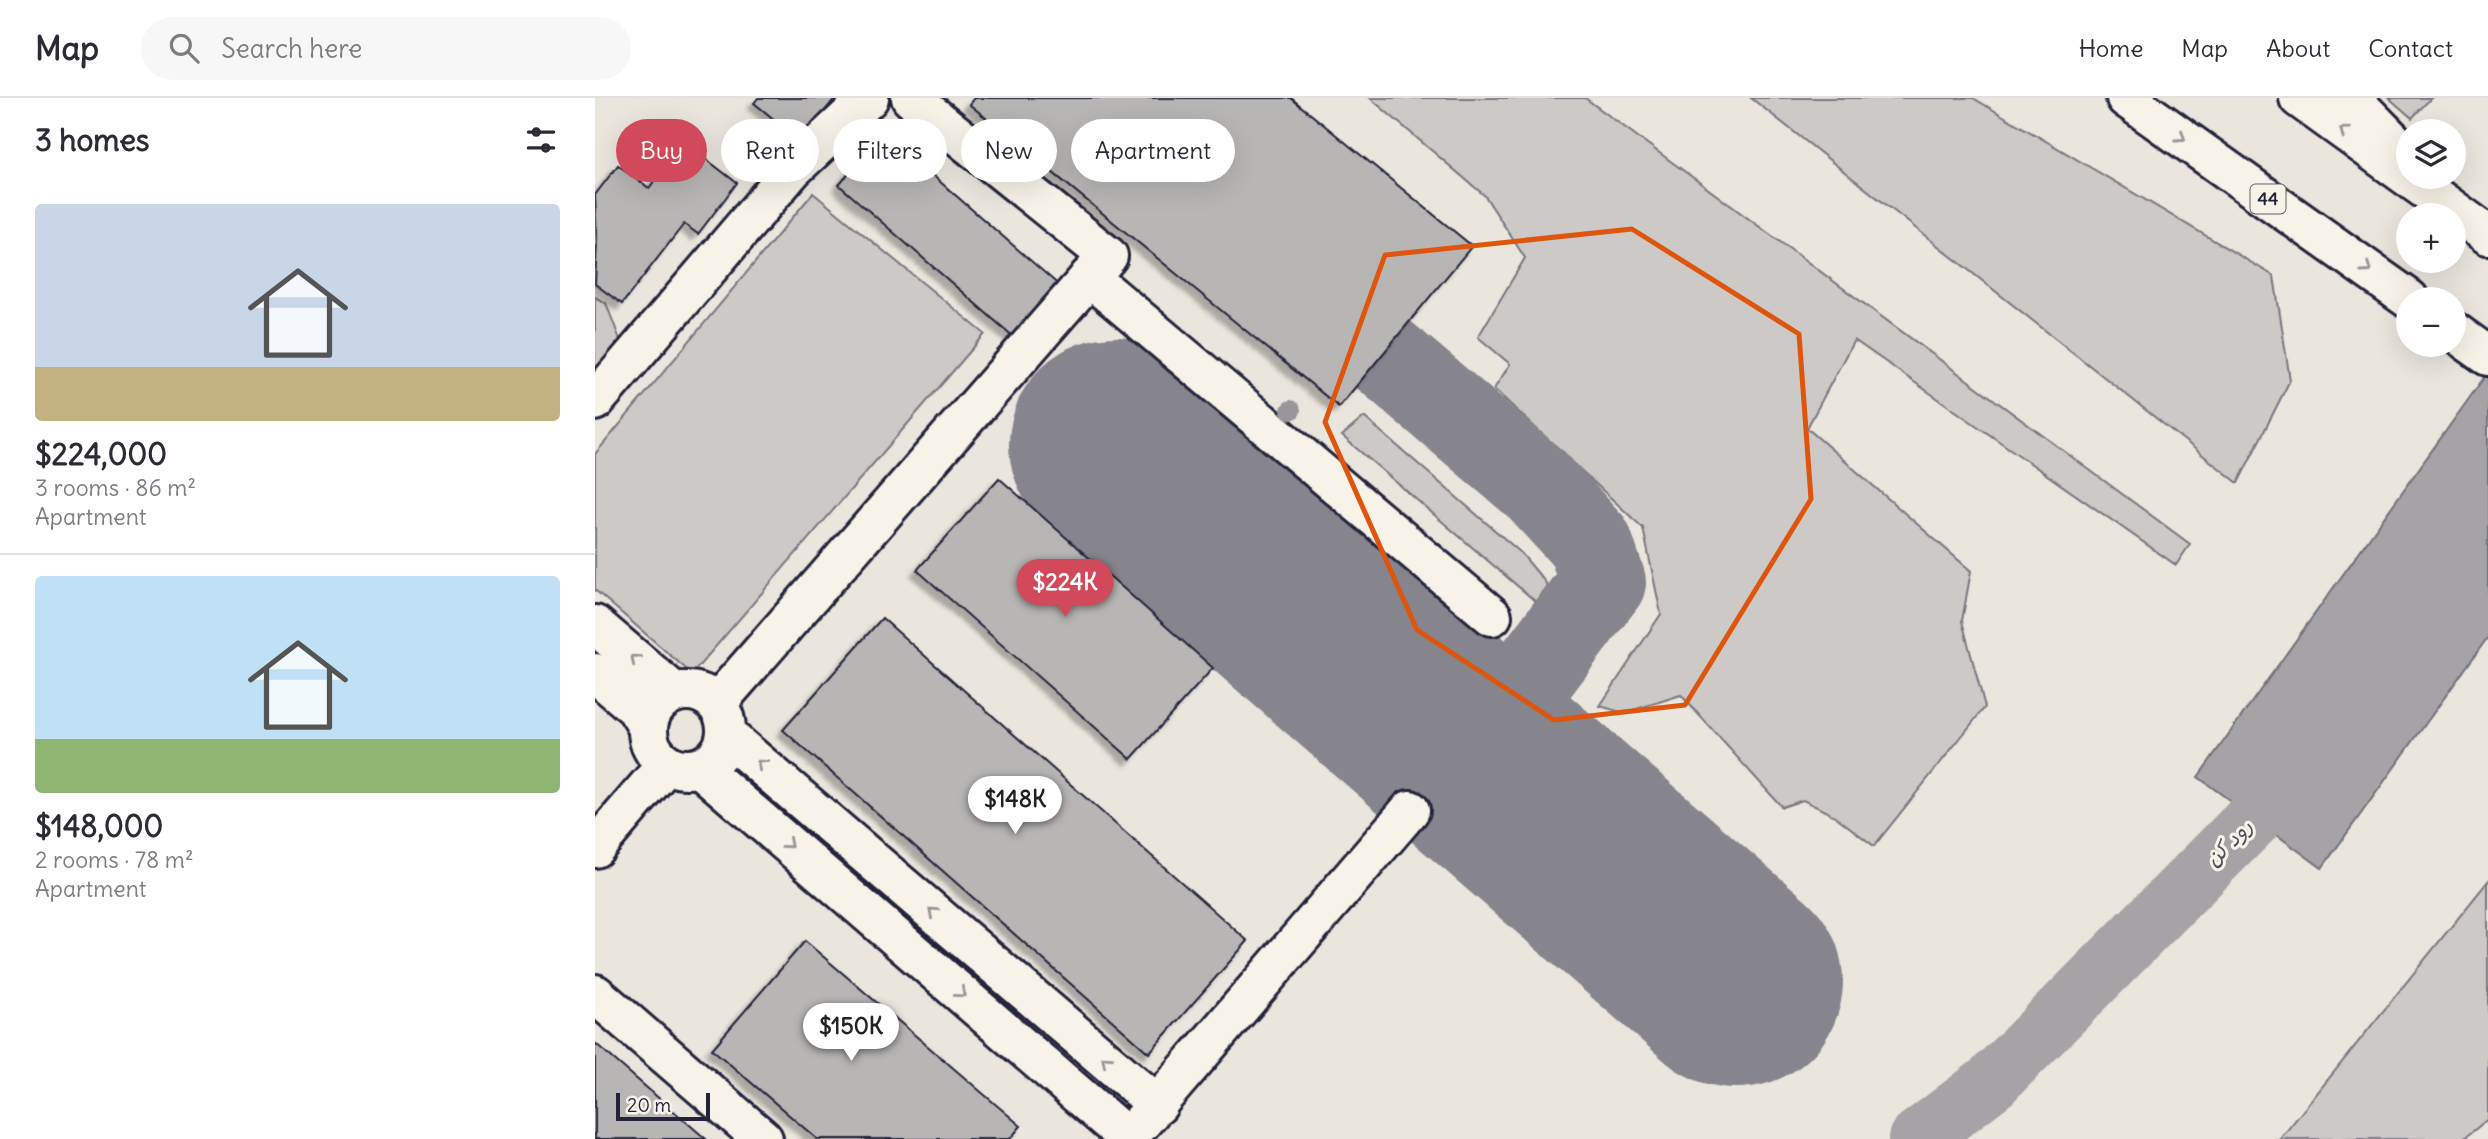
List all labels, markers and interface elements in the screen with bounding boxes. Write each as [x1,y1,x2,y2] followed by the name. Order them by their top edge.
[141,17,631,80] search box
[35,27,99,69] text: Map
[165,29,203,67] icon: search
[221,32,362,65] text: Search here
[2079,33,2143,63] text: Home
[2181,33,2228,63] text: Map
[2266,33,2330,63] text: About
[2368,33,2453,63] text: Contact
[616,119,707,182] chip: Buy
[721,119,819,182] chip: Rent
[833,119,947,182] chip: Filters
[961,119,1057,182] chip: New
[1071,119,1235,182] chip: Apartment
[2396,119,2466,357] map controls
[2396,119,2466,189] button: layers
[35,121,149,159] text: 3 homes
[522,121,560,159] icon: filters
[2339,127,2352,139] one-way arrow
[2173,129,2186,142] one-way arrow
[2251,184,2285,214] road number: 44
[2396,203,2466,273] button: +
[235,250,361,376] icon: home
[2359,261,2372,273] one-way arrow
[2396,287,2466,357] button: −
[35,435,167,473] text: $224,000
[35,473,196,502] text: 3 rooms · 86 m²
[35,502,147,531] text: Apartment
[1016,560,1114,619] pin: $224K
[1032,567,1098,596] text: $224K
[235,622,361,748] icon: home
[630,655,643,667] one-way arrow
[756,760,769,772] one-way arrow
[966,776,1064,836] pin: $148K
[984,784,1046,813] text: $148K
[35,807,163,845] text: $148,000
[2199,813,2258,872] water label: رود کن
[781,836,793,849] one-way arrow
[35,845,194,874] text: 2 rooms · 78 m²
[35,874,147,903] text: Apartment
[929,908,942,920] one-way arrow
[952,985,965,997] one-way arrow
[802,1004,900,1063] pin: $150K
[819,1011,883,1040] text: $150K
[1101,1056,1114,1068] one-way arrow
[616,1090,711,1122] scale bar
[627,1093,671,1117] text: 20 m

